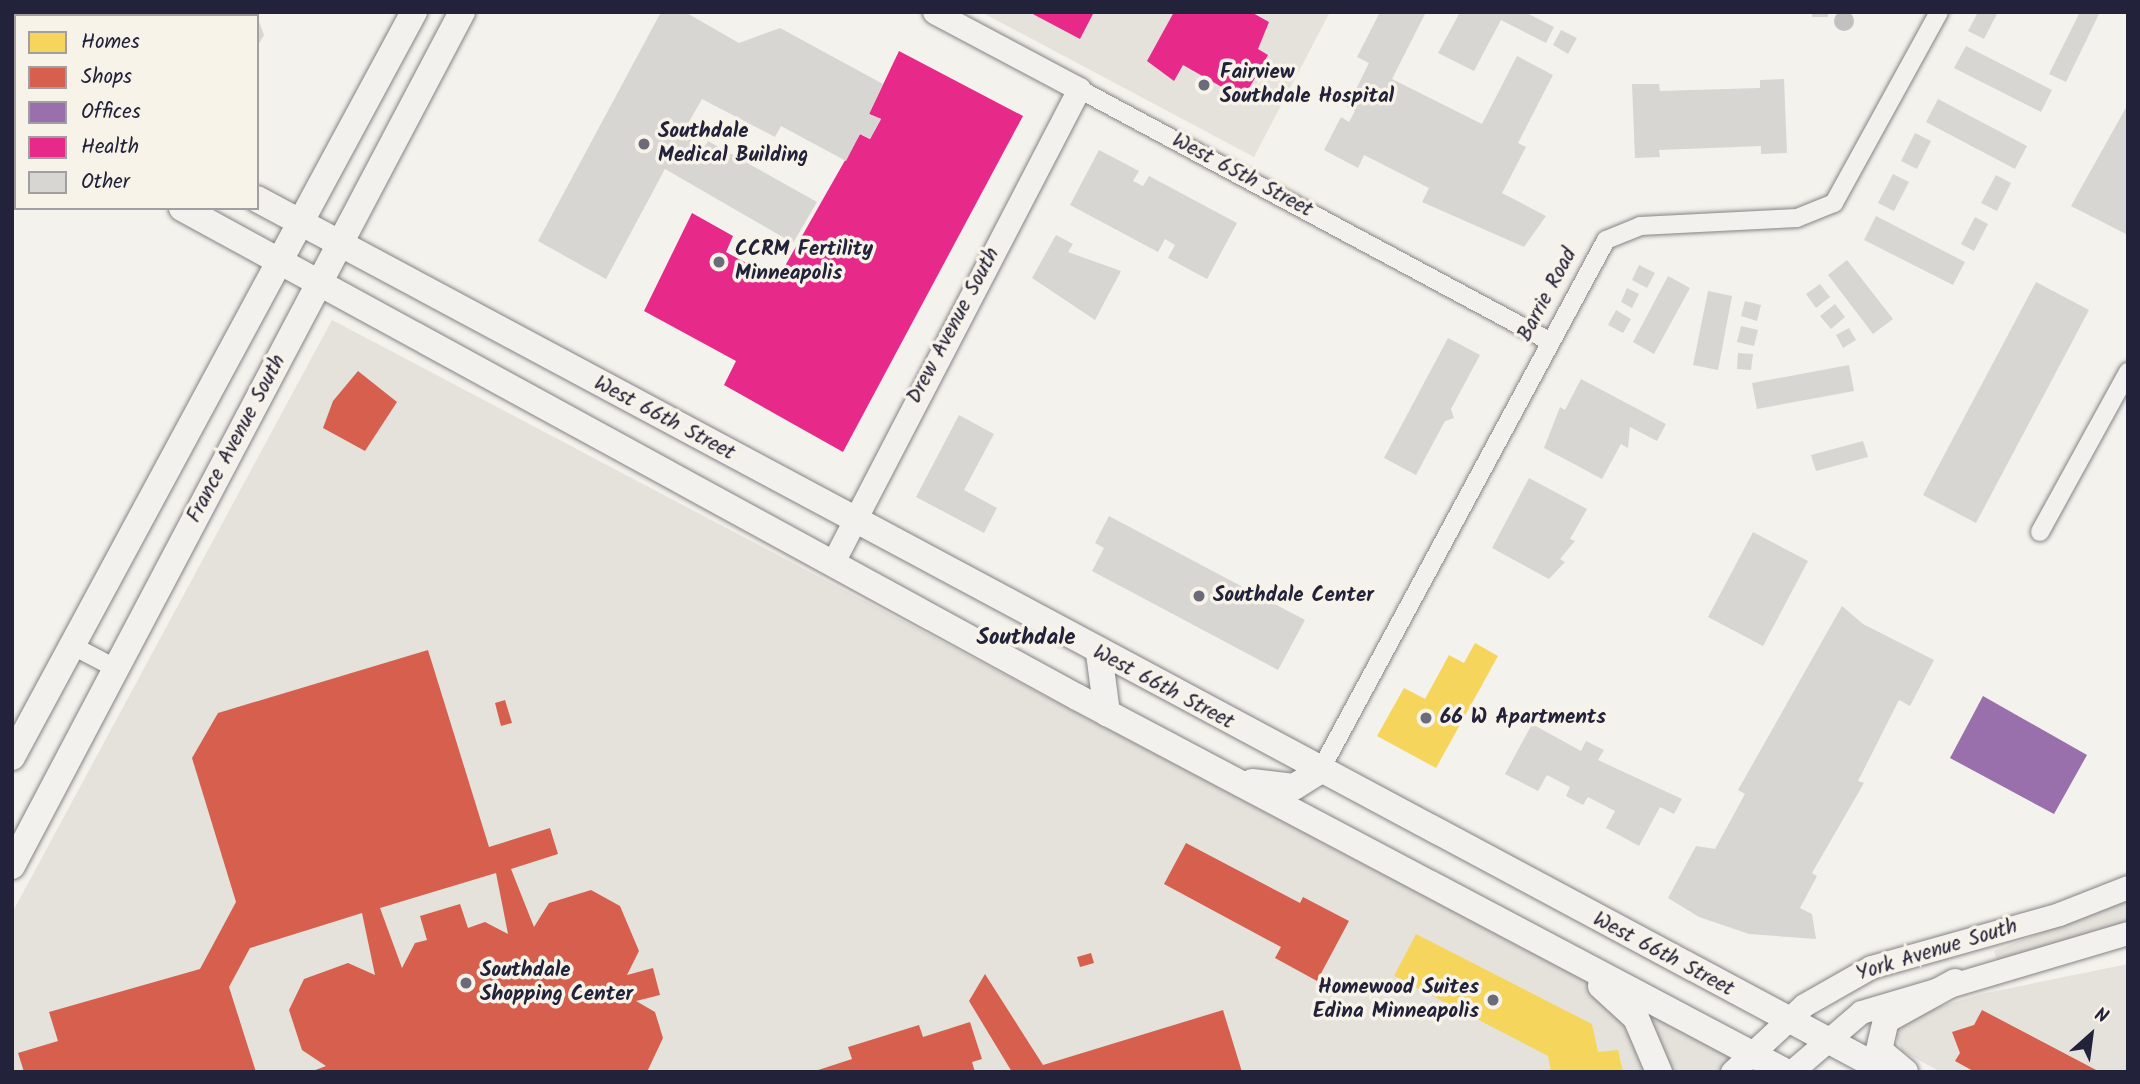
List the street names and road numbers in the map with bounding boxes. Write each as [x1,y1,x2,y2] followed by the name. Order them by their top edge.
[1167,128,1317,224] street label: West 65th Street
[902,244,1006,408] street label: Drew Avenue South
[1513,244,1583,346] street label: Barrie Road
[182,351,292,527] street label: France Avenue South
[589,371,739,467] street label: West 66th Street
[1088,640,1238,736] street label: West 66th Street
[1588,907,1738,1003] street label: West 66th Street
[1853,915,2021,987] street label: York Avenue South

